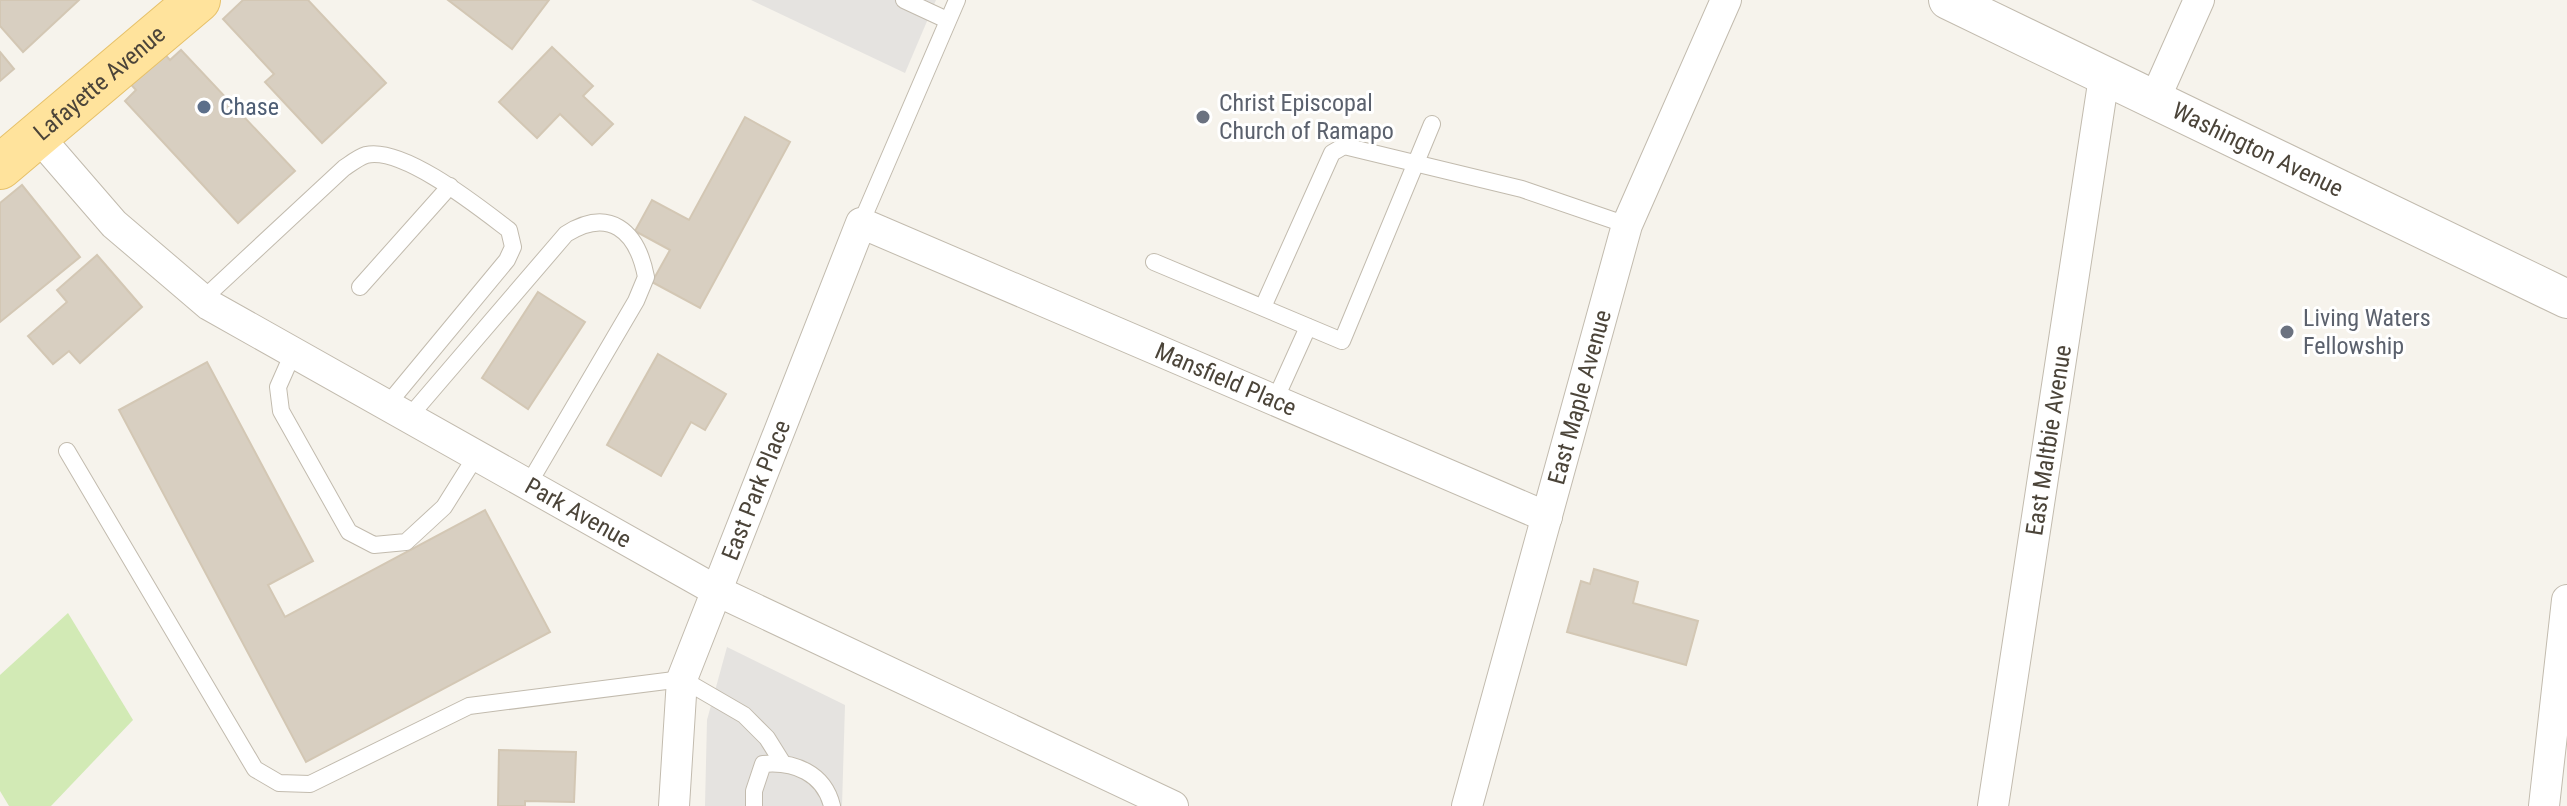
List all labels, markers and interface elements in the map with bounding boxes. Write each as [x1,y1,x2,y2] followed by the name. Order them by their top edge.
[28,20,171,146] street label: Lafayette Avenue
[1219,89,1394,145] place label: Christ Episcopal Church of Ramapo
[220,93,279,121] place label: Chase
[2168,97,2348,203] street label: Washington Avenue
[195,98,213,116] marker: Chase
[1194,108,1212,126] marker: Christ Episcopal Church of Ramapo
[2303,304,2431,360] place label: Living Waters Fellowship
[1542,307,1617,488] street label: East Maple Avenue
[2278,323,2296,341] marker: Living Waters Fellowship
[1151,337,1301,422] street label: Mansfield Place
[2020,343,2077,537] street label: East Maltbie Avenue
[716,416,796,564] street label: East Park Place
[520,472,636,554] street label: Park Avenue

